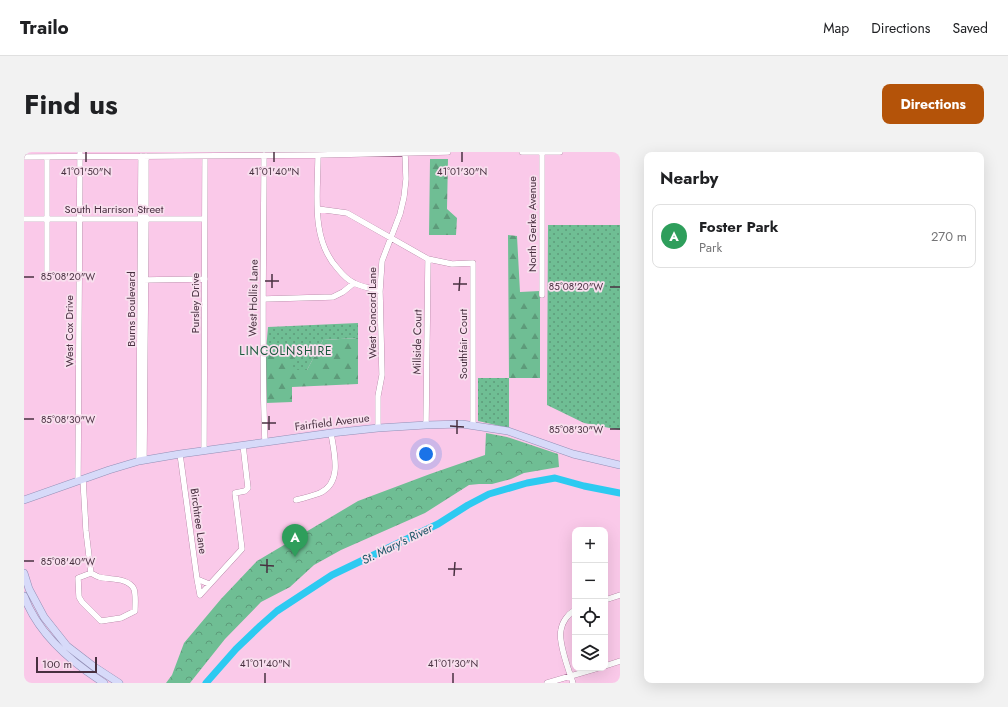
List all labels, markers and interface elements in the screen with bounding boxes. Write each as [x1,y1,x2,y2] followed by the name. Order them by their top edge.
[20,14,69,41] text: Trailo
[823,18,849,38] text: Map
[871,18,931,38] text: Directions
[953,18,988,38] text: Saved
[24,84,118,125] text: Find us
[882,84,984,124] button: Directions
[61,164,111,179] text: 41°01'50"N
[249,164,299,179] text: 41°01'40"N
[437,164,487,179] text: 41°01'30"N
[660,166,718,190] text: Nearby
[524,176,540,272] street label: North Gerke Avenue
[65,201,164,217] street label: South Harrison Street
[699,216,778,238] text: Foster Park
[669,227,679,246] text: A
[931,227,967,246] text: 270 m
[699,238,722,257] text: Park
[244,259,262,337] street label: West Hollis Lane
[364,267,380,359] street label: West Concord Lane
[41,269,95,284] text: 85°08'20"W
[123,271,139,347] street label: Burns Boulevard
[187,272,203,333] street label: Pursley Drive
[549,279,603,294] text: 85°08'20"W
[61,295,77,367] street label: West Cox Drive
[455,308,471,379] street label: Southfair Court
[408,309,426,375] street label: Millside Court
[239,342,333,360] district label: LINCOLNSHIRE
[294,409,371,435] street label: Fairfield Avenue
[41,412,95,427] text: 85°08'30"W
[549,422,603,437] text: 85°08'30"W
[416,444,436,464] your location
[186,487,212,555] street label: Birchtree Lane
[359,519,436,569] water label: St. Mary's River
[282,524,308,557] pin: A
[572,527,608,671] map controls
[572,527,608,563] button: +
[41,554,95,569] text: 85°08'40"W
[572,563,608,599] button: −
[572,599,608,635] button: locate
[572,635,608,671] button: layers
[36,655,97,674] scale bar
[42,656,72,672] text: 100 m
[240,656,290,671] text: 41°01'40"N
[428,656,478,671] text: 41°01'30"N

